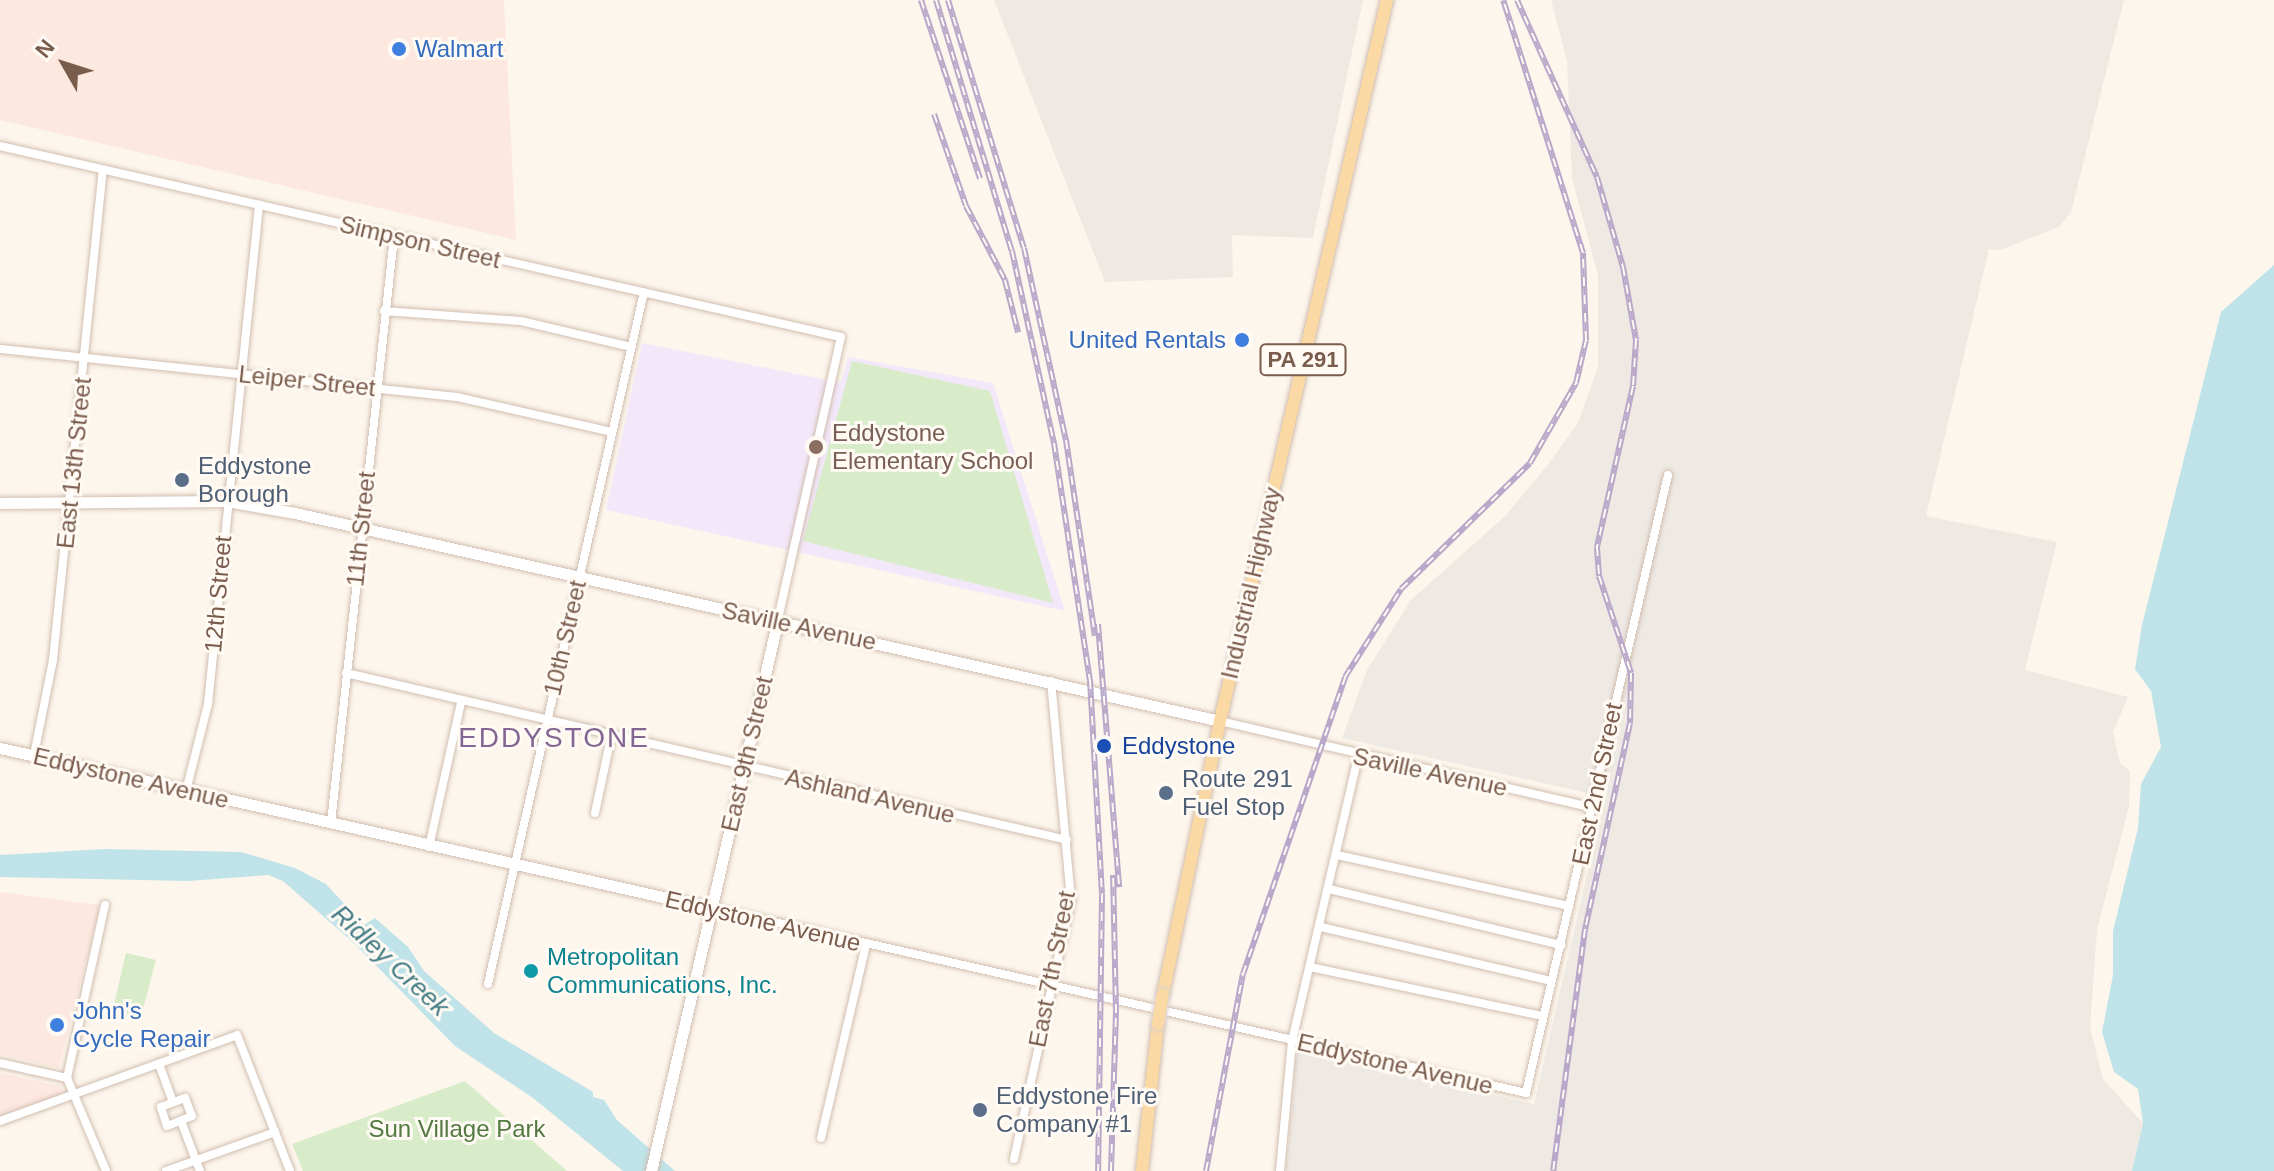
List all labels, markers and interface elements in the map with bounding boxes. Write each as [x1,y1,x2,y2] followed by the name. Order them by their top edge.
[24,24,104,104] north arrow
[30,35,60,63] text: N
[415,35,503,63] place label: Walmart
[390,40,408,58] marker: Walmart
[337,210,503,274] street label: Simpson Street
[1069,326,1226,354] place label: United Rentals
[1233,331,1251,349] marker: United Rentals
[1259,342,1347,378] road number: PA 291
[237,359,377,403] street label: Leiper Street
[51,376,97,550] street label: East 13th Street
[832,419,1033,475] place label: Eddystone Elementary School
[807,438,825,456] marker: Eddystone Elementary School
[198,452,311,508] place label: Eddystone Borough
[341,470,381,588] street label: 11th Street
[173,471,191,489] marker: Eddystone Borough
[1215,484,1287,682] street label: Industrial Highway
[199,534,237,654] street label: 12th Street
[538,578,592,698] street label: 10th Street
[719,595,879,657] street label: Saville Avenue
[715,673,779,835] street label: East 9th Street
[1566,700,1628,868] street label: East 2nd Street
[458,721,650,755] district label: EDDYSTONE
[1122,732,1235,760] place label: Eddystone
[1093,735,1115,757] marker: Eddystone
[30,741,232,815] street label: Eddystone Avenue
[1350,741,1510,803] street label: Saville Avenue
[782,762,958,830] street label: Ashland Avenue
[1182,765,1293,821] place label: Route 291 Fuel Stop
[1157,784,1175,802] marker: Route 291 Fuel Stop
[662,884,864,958] street label: Eddystone Avenue
[1023,888,1081,1050] street label: East 7th Street
[325,899,455,1023] water label: Ridley Creek
[547,943,778,999] place label: Metropolitan Communications, Inc.
[522,962,540,980] marker: Metropolitan Communications, Inc.
[73,997,210,1053] place label: John's Cycle Repair
[48,1016,66,1034] marker: John's Cycle Repair
[1294,1027,1496,1101] street label: Eddystone Avenue
[996,1082,1157,1138] place label: Eddystone Fire Company #1
[971,1101,989,1119] marker: Eddystone Fire Company #1
[368,1115,546,1143] park label: Sun Village Park

